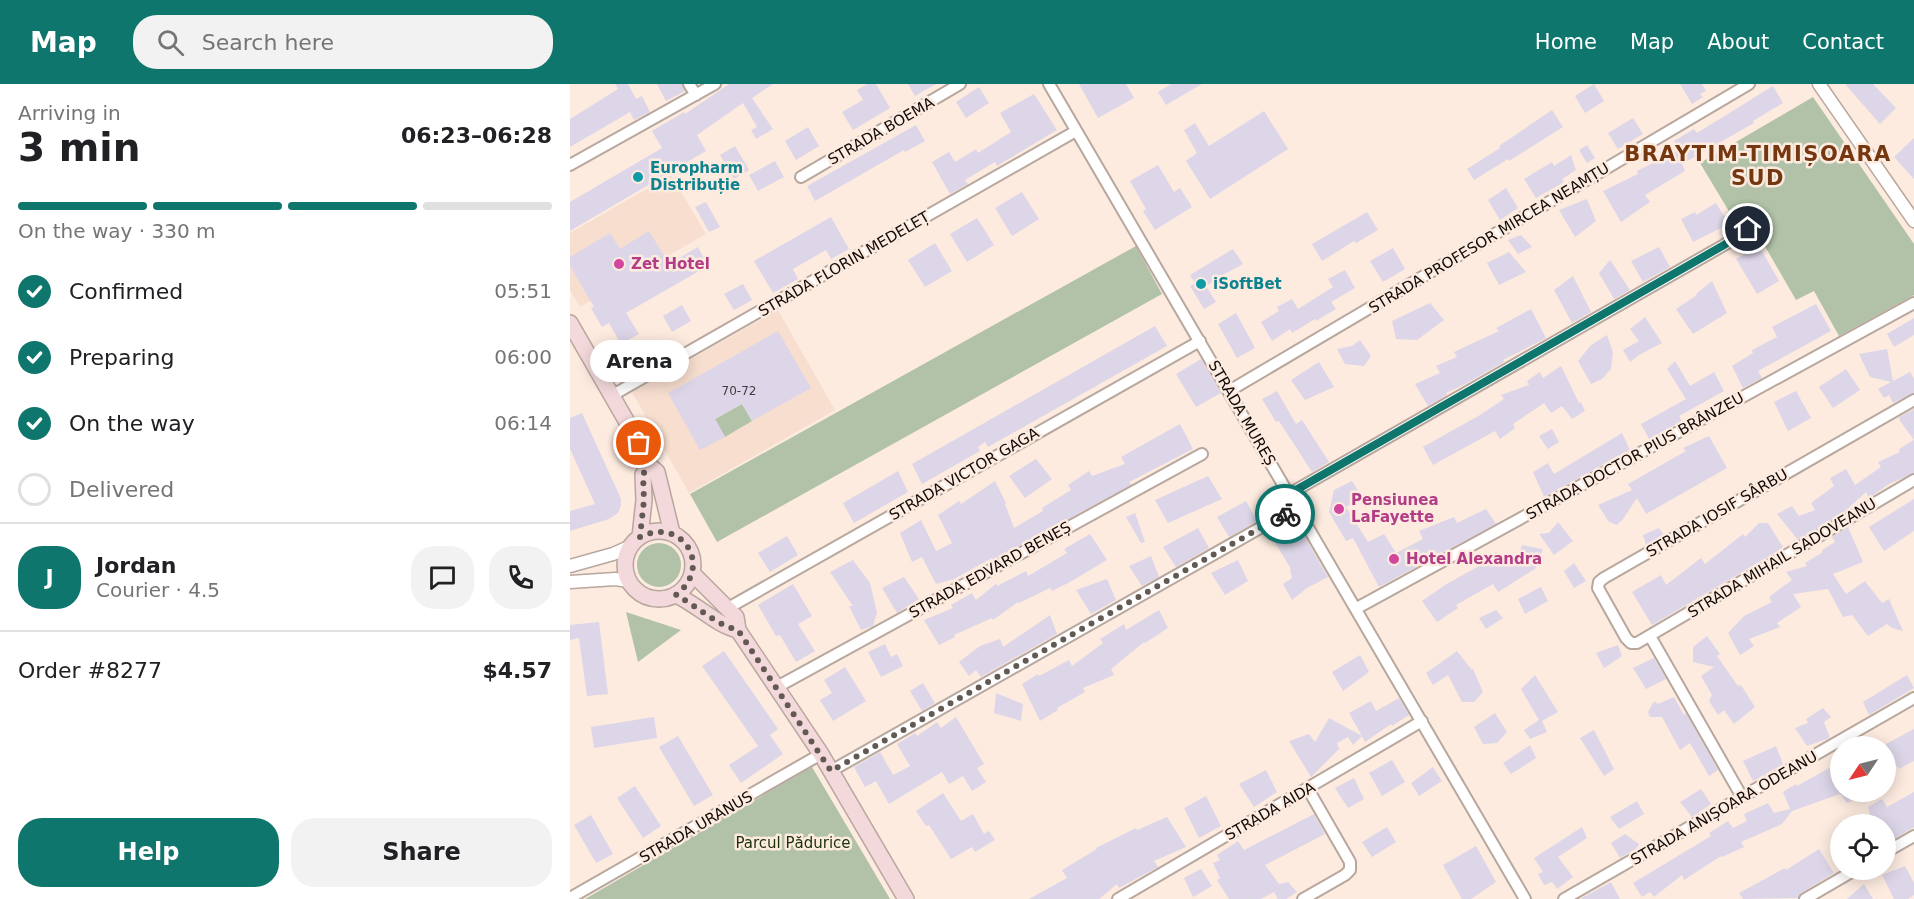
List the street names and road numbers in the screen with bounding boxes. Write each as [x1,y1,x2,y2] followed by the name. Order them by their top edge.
[825,93,938,169] street label: STRADA BOEMA
[1366,159,1612,317] street label: STRADA PROFESOR MIRCEA NEAMȚU
[755,207,933,320] street label: STRADA FLORIN MEDELEȚ
[1205,357,1279,469] street label: STRADA MUREȘ
[1523,388,1747,524] street label: STRADA DOCTOR PIUS BRÂNZEU
[886,423,1043,524] street label: STRADA VICTOR GAGA
[1643,464,1791,561] street label: STRADA IOSIF SÂRBU
[1684,494,1880,622] street label: STRADA MIHAIL SADOVEANU
[906,518,1074,622] street label: STRADA EDVARD BENEȘ
[1628,747,1820,869] street label: STRADA ANIȘOARA ODEANU
[1222,778,1319,844] street label: STRADA AIDA
[636,787,756,867] street label: STRADA URANUS

